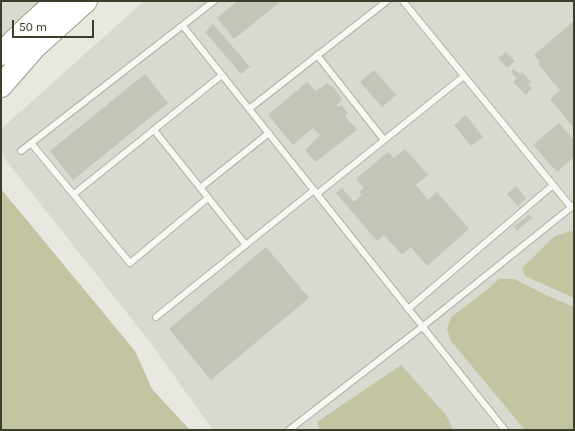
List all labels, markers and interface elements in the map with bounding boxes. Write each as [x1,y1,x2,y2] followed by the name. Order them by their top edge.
[14,12,96,38] scale bar
[19,20,47,34] text: 50 m

